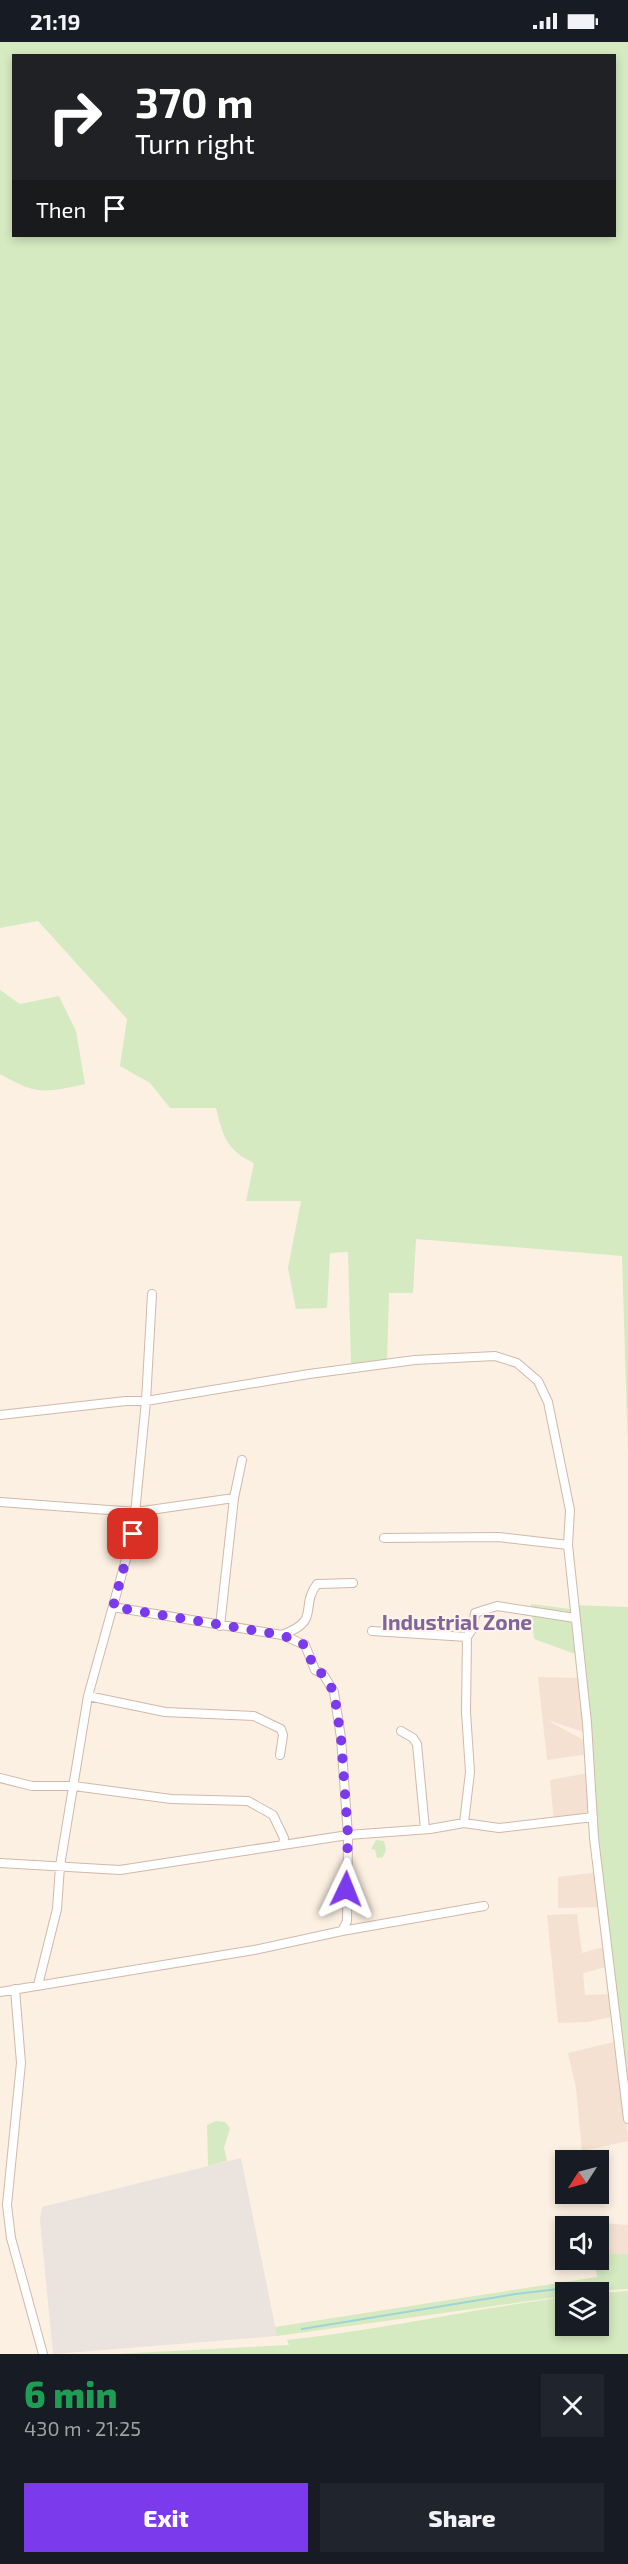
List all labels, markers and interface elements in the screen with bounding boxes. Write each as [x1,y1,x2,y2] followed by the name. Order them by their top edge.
[30,8,80,34] text: 21:19
[135,76,254,126] text: 370 m
[36,78,114,156] icon: right
[135,127,255,159] text: Turn right
[98,192,131,225] icon: arrive
[36,196,86,222] text: Then
[107,1508,158,1559] pin
[116,1517,149,1550] icon: arrive
[382,1609,532,1634] district label: Industrial Zone
[314,1857,378,1921] position arrow
[555,2150,609,2204] north arrow
[555,2150,609,2336] map controls
[555,2216,609,2270] button: sound
[555,2282,609,2336] button: layers
[24,2372,118,2415] text: 6 min
[541,2374,604,2437] button: close
[24,2416,141,2440] text: 430 m · 21:25
[24,2483,308,2552] button: Exit
[320,2483,604,2552] button: Share

